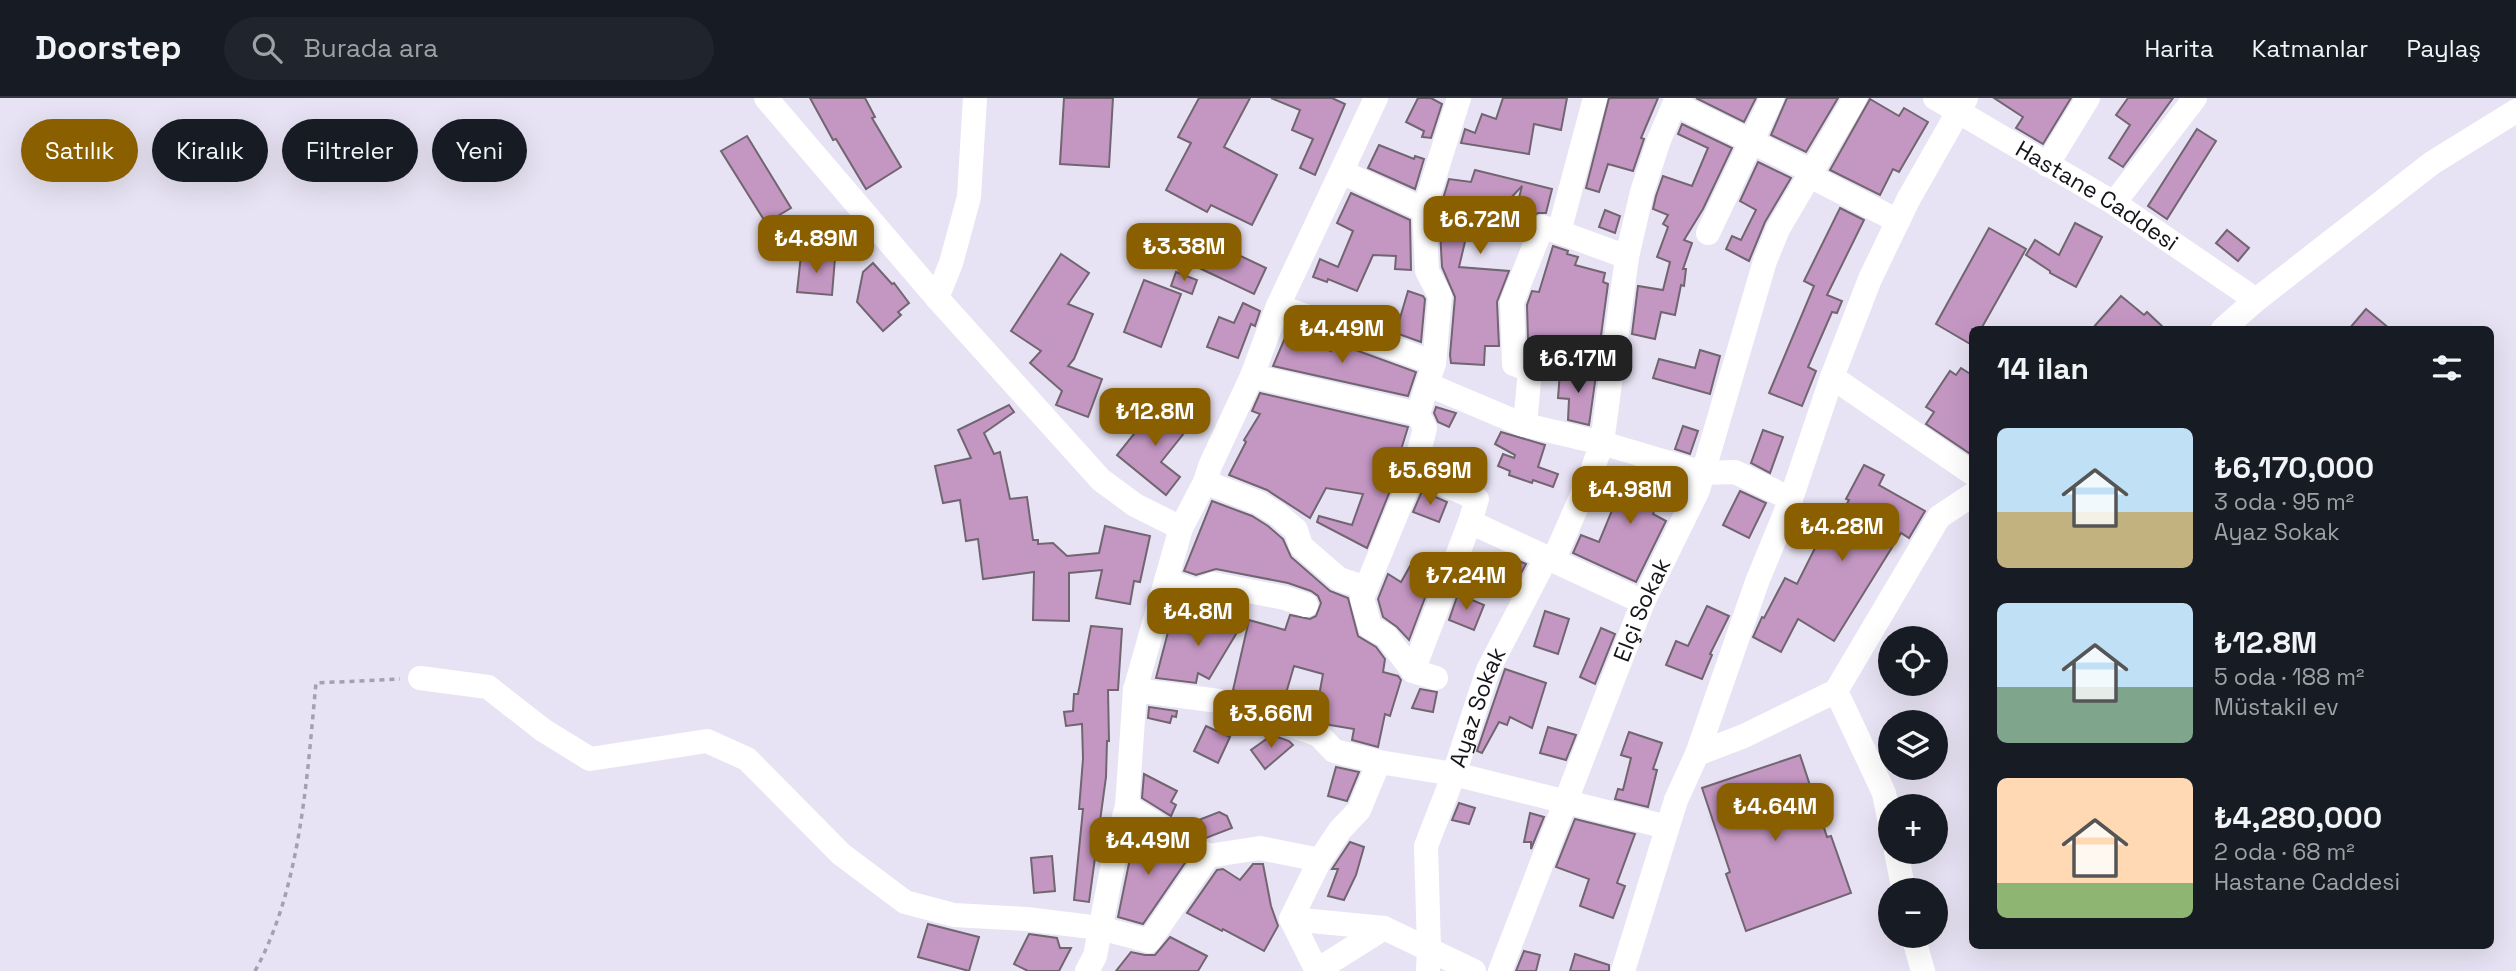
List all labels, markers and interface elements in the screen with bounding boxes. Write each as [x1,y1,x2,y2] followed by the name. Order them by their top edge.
[224,17,714,80] search box
[35,27,182,69] text: Doorstep
[248,29,286,67] icon: search
[304,31,438,65] text: Burada ara
[2145,33,2214,64] text: Harita
[2252,33,2368,64] text: Katmanlar
[2406,33,2481,64] text: Paylaş
[21,119,138,182] chip: Satılık
[152,119,268,182] chip: Kiralık
[282,119,418,182] chip: Filtreler
[432,119,527,182] chip: Yeni
[2010,134,2184,257] street label: Hastane Caddesi
[1423,197,1537,256] pin: ₺6.72M
[1439,204,1521,234] text: ₺6.72M
[759,216,873,275] pin: ₺4.89M
[774,223,858,253] text: ₺4.89M
[1127,223,1241,283] pin: ₺3.38M
[1142,231,1226,261] text: ₺3.38M
[1285,306,1399,365] pin: ₺4.49M
[1300,313,1384,343] text: ₺4.49M
[1521,336,1635,395] pin: ₺6.17M
[1539,343,1617,373] text: ₺6.17M
[1997,349,2089,388] text: 14 ilan
[2428,349,2466,387] icon: filters
[1098,388,1212,448] pin: ₺12.8M
[1115,396,1195,426] text: ₺12.8M
[1373,448,1487,507] pin: ₺5.69M
[2214,448,2374,487] text: ₺6,170,000
[1388,455,1472,485] text: ₺5.69M
[2053,456,2137,540] icon: home
[1573,466,1687,526] pin: ₺4.98M
[1588,474,1672,504] text: ₺4.98M
[2214,487,2354,517] text: 3 oda · 95 m²
[1785,504,1899,563] pin: ₺4.28M
[1800,511,1884,541] text: ₺4.28M
[2214,517,2340,547] text: Ayaz Sokak
[1409,552,1523,612] pin: ₺7.24M
[1606,553,1677,666] street label: Elçi Sokak
[1426,560,1506,590] text: ₺7.24M
[1149,588,1247,648] pin: ₺4.8M
[1163,596,1233,626] text: ₺4.8M
[2214,623,2317,662] text: ₺12.8M
[1878,626,1948,948] map controls
[1878,626,1948,696] button: locate
[2053,631,2137,715] icon: home
[1442,642,1512,771] street label: Ayaz Sokak
[2214,662,2364,692] text: 5 oda · 188 m²
[1214,690,1328,750] pin: ₺3.66M
[2214,692,2339,722] text: Müstakil ev
[1229,698,1313,728] text: ₺3.66M
[1878,710,1948,780] button: layers
[1718,784,1832,843] pin: ₺4.64M
[1733,791,1817,821] text: ₺4.64M
[1878,794,1948,864] button: +
[2214,798,2382,837] text: ₺4,280,000
[2053,806,2137,890] icon: home
[1091,818,1205,877] pin: ₺4.49M
[1106,825,1190,855] text: ₺4.49M
[2214,837,2355,867] text: 2 oda · 68 m²
[2214,867,2400,897] text: Hastane Caddesi
[1878,878,1948,948] button: −

